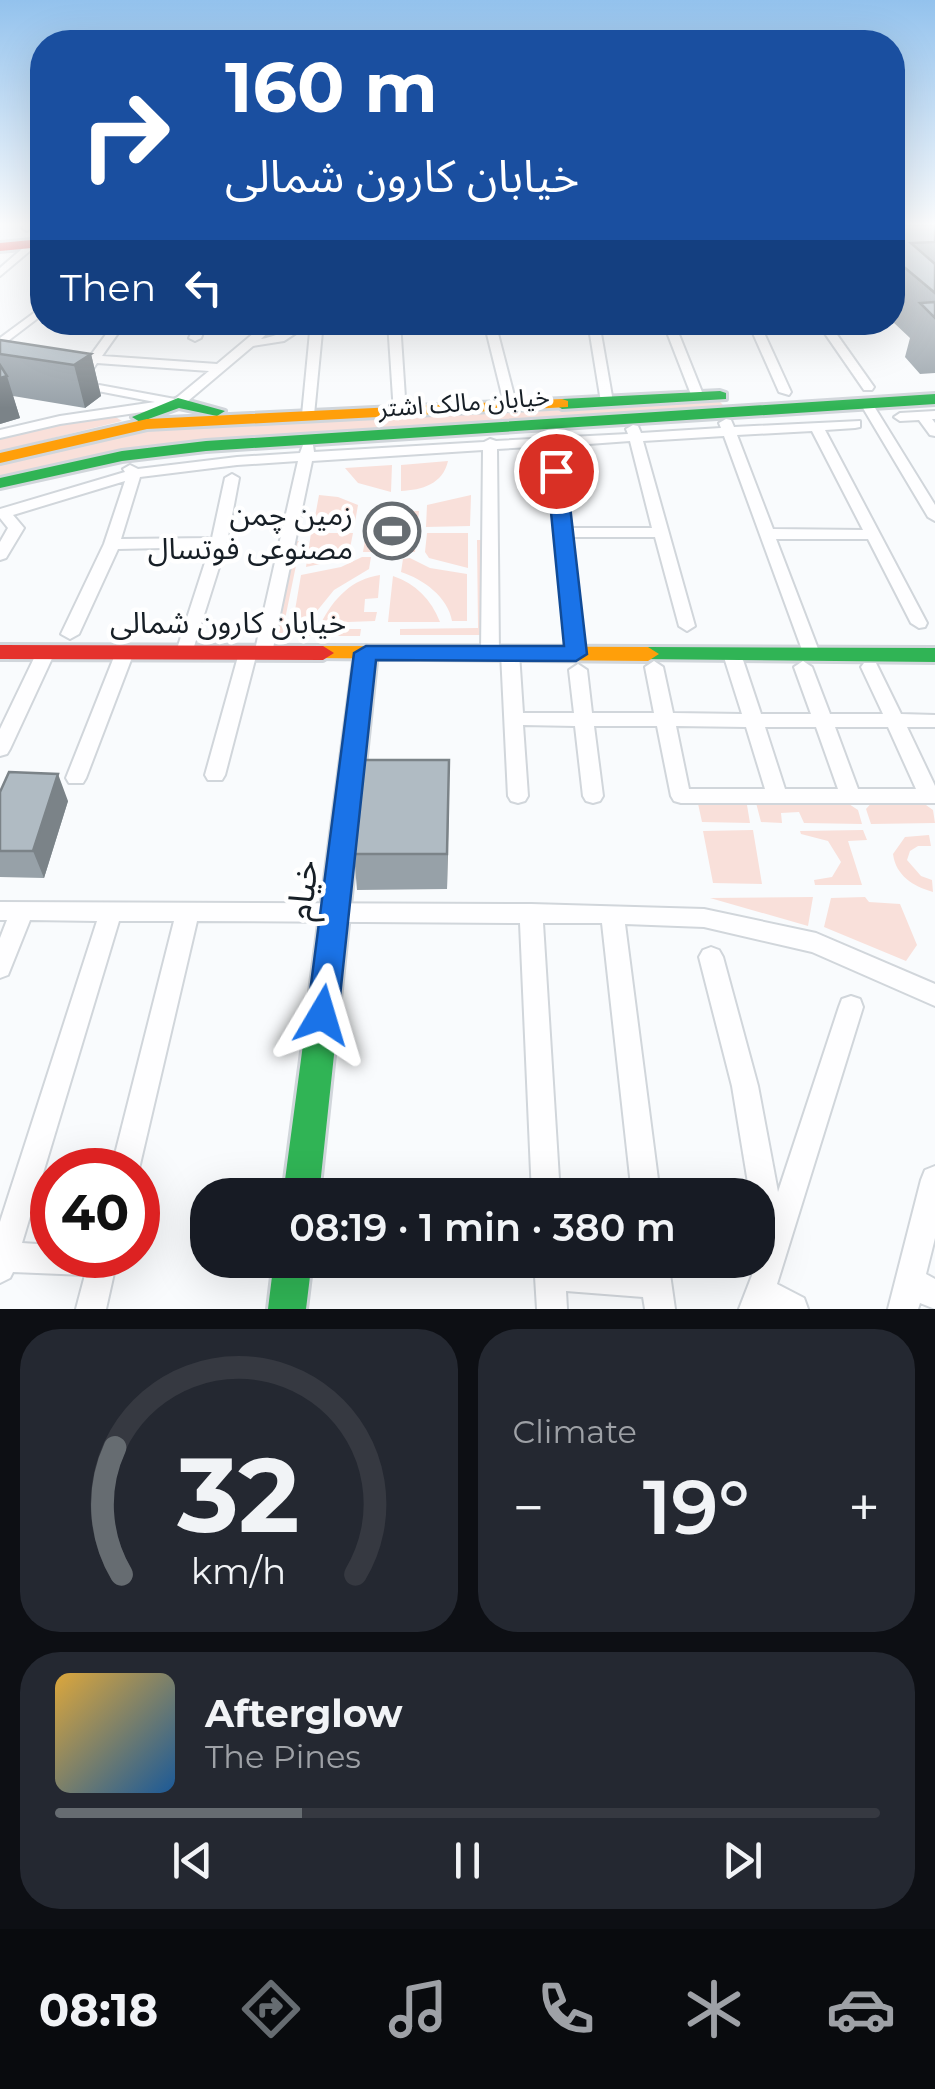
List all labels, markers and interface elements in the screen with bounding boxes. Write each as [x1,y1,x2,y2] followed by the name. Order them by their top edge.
[225,44,438,130] text: 160 m
[60,70,190,200] icon: right
[225,148,579,203] text: خیابان کارون شمالی
[176,260,231,315] icon: left
[60,264,156,311] text: Then
[376,381,551,423] street label: خیابان مالک اشتر
[514,429,599,514] pin
[529,444,584,499] icon: arrive
[148,496,353,567] place label: زمین چمن مصنوعی فوتسال
[362,501,422,561] sports icon: زمین چمن مصنوعی فوتسال
[110,604,346,641] street label: خیابان کارون شمالی
[277,857,332,923] street label: خیام
[270,963,374,1067] position arrow
[30,1148,160,1278] speed limit sign: 40
[289,1204,676,1251] text: 08:19 · 1 min · 380 m
[513,1412,637,1451] text: Climate
[177,1431,300,1558] text: 32
[643,1461,750,1553] text: 19°
[513,1474,544,1541] text: −
[848,1474,880,1541] text: +
[191,1549,286,1593] text: km/h
[205,1690,403,1737] text: Afterglow
[205,1737,361,1776] text: The Pines
[165,1833,220,1888] icon: previous
[440,1833,495,1888] icon: pause
[715,1833,770,1888] icon: next
[236,1974,306,2044] icon: directions
[383,1974,453,2044] icon: music
[531,1974,601,2044] icon: phone
[679,1974,749,2044] icon: climate
[826,1974,896,2044] icon: car
[39,1982,158,2037] text: 08:18

